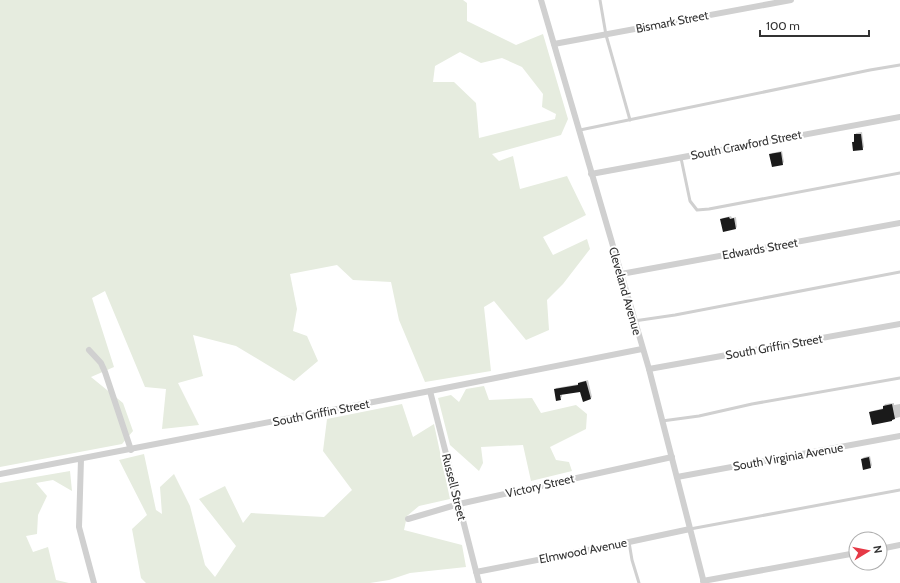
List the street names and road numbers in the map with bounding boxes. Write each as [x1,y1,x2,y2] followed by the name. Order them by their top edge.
[634,7,709,36] street label: Bismark Street
[689,126,803,163] street label: South Crawford Street
[721,234,799,263] street label: Edwards Street
[606,245,645,337] street label: Cleveland Avenue
[724,331,824,362] street label: South Griffin Street
[271,396,371,429] street label: South Griffin Street
[732,439,844,474] street label: South Virginia Avenue
[439,452,470,522] street label: Russell Street
[504,470,576,501] street label: Victory Street
[538,535,628,566] street label: Elmwood Avenue

